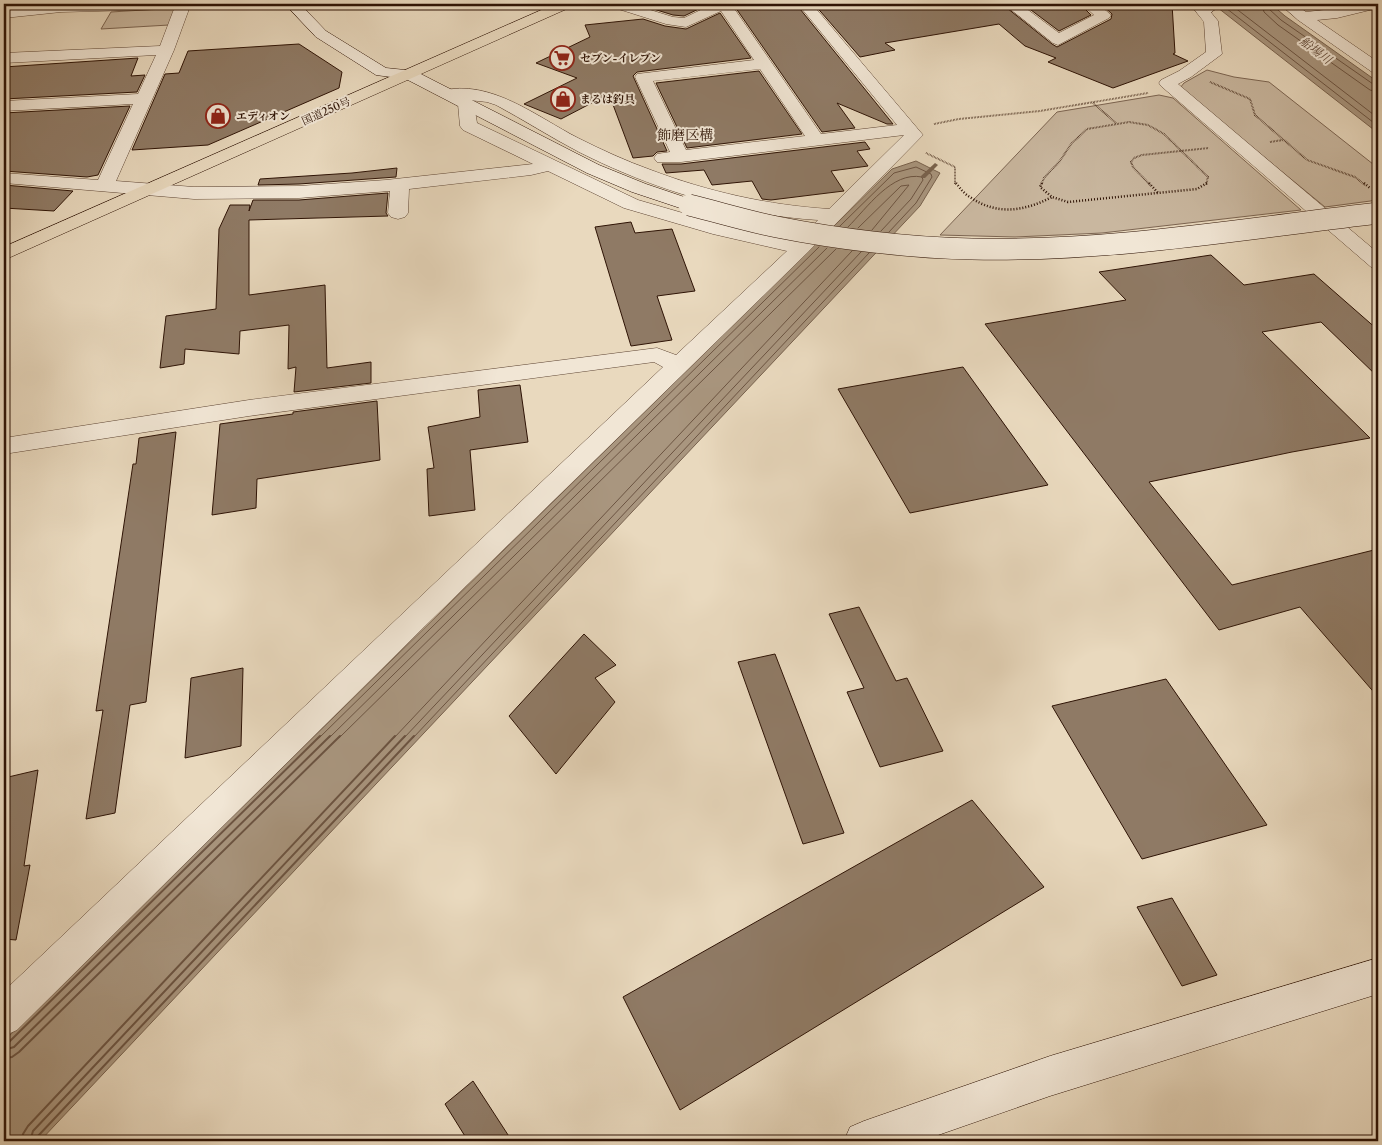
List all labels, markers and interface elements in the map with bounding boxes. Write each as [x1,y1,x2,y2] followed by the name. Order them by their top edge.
[1297,33,1336,68] water label: 船場川
[549,45,575,71] supermarket icon: セブン-イレブン
[580,51,661,65] place label: セブン-イレブン
[550,86,576,112] shop icon: まるは釣具
[580,92,635,106] place label: まるは釣具
[299,94,353,128] street label: 国道250号
[205,103,231,129] shop icon: エディオン
[236,109,290,123] place label: エディオン
[657,126,713,144] district label: 飾磨区構

